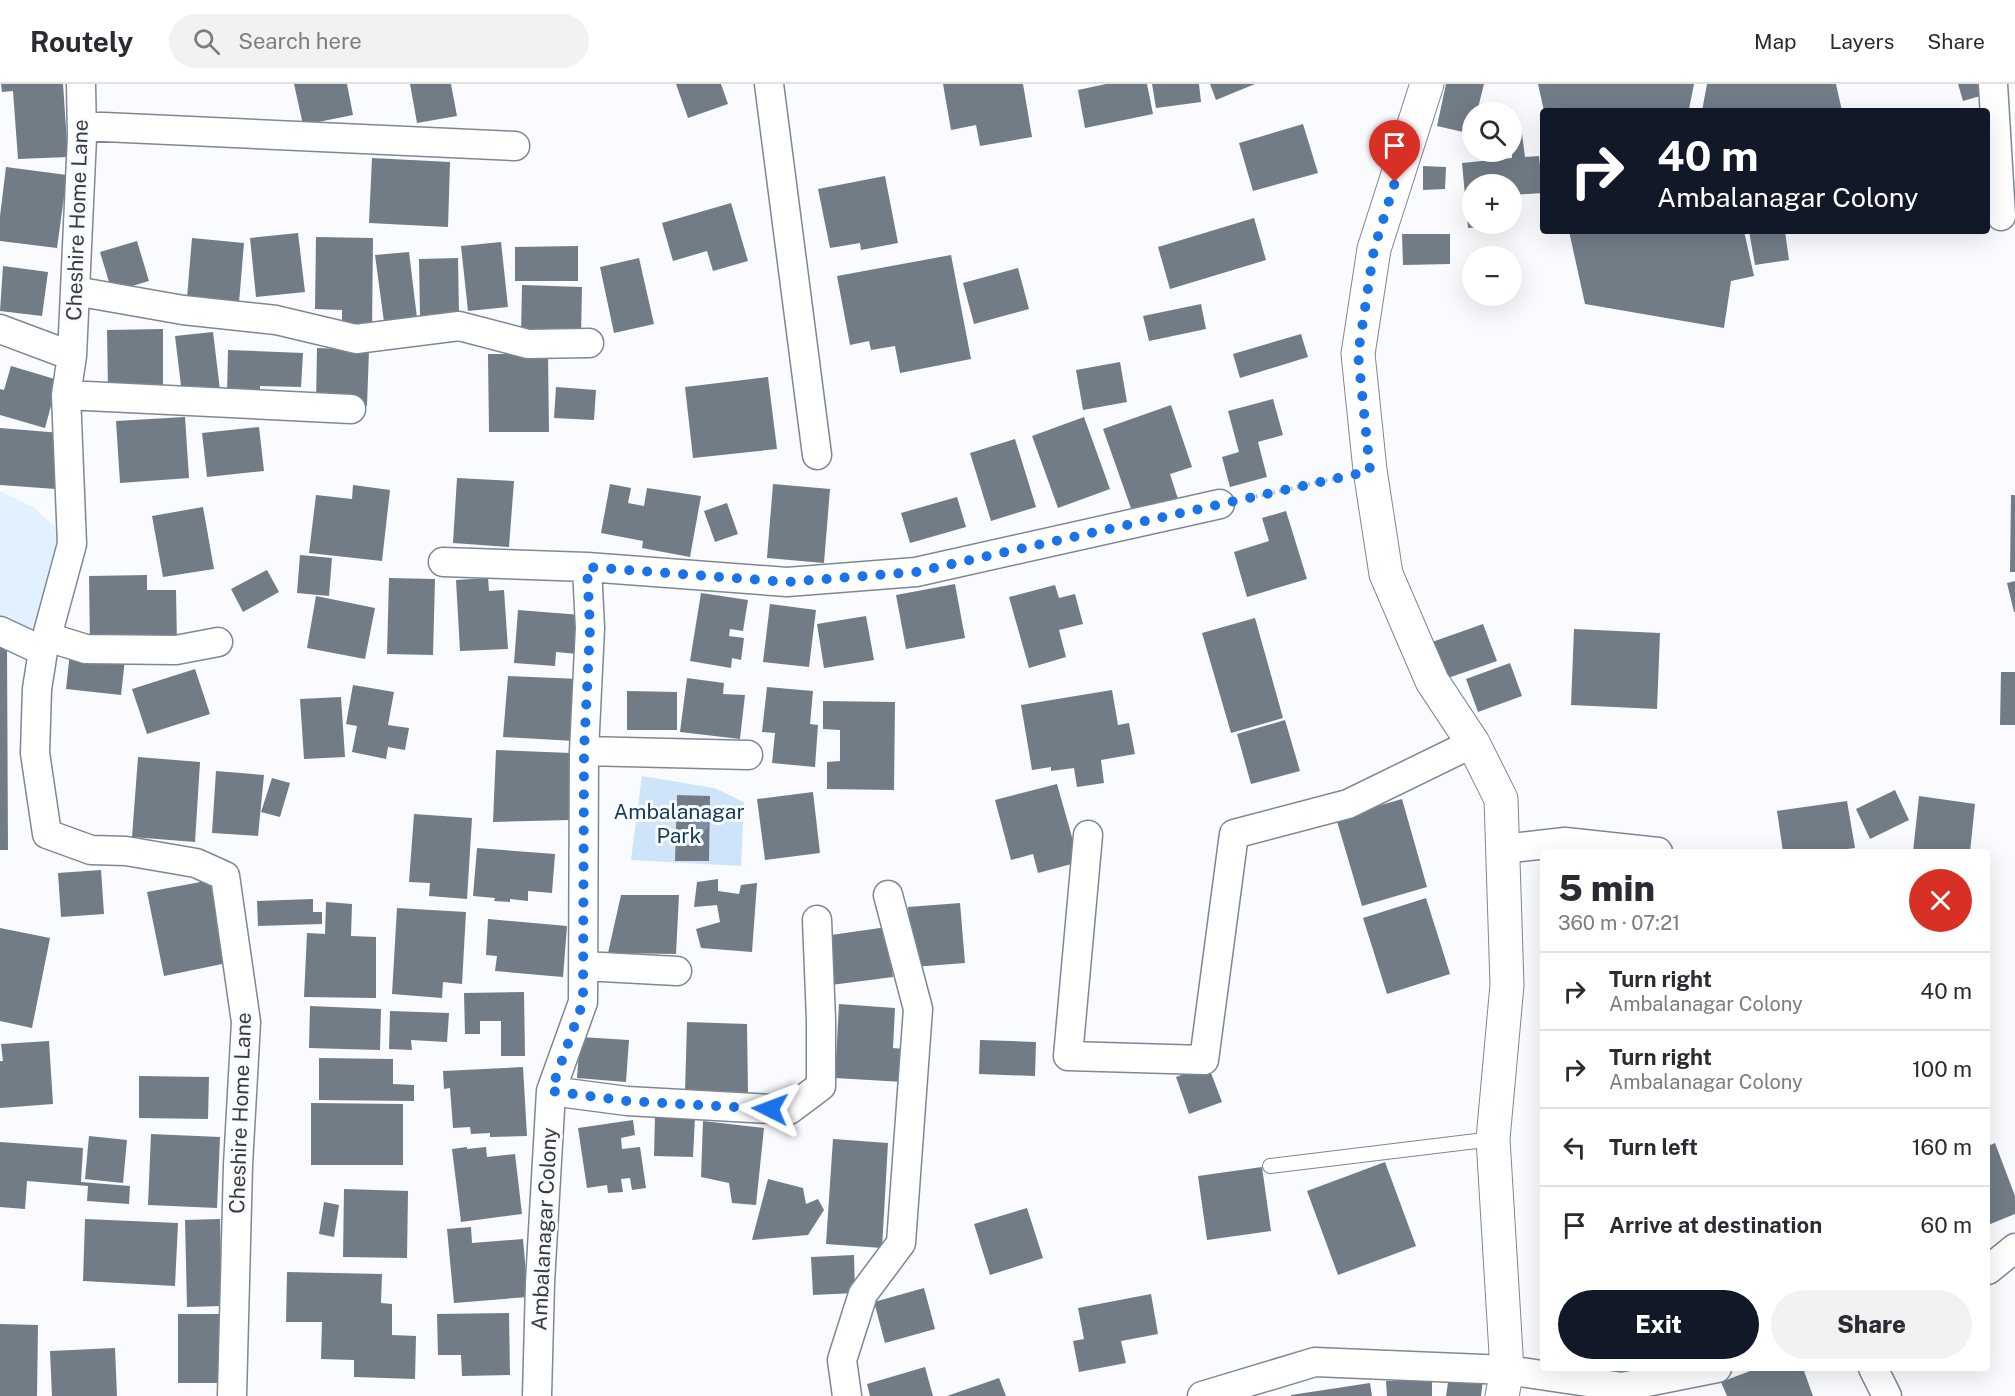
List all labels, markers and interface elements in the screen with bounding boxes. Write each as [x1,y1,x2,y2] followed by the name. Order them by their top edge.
[169,14,589,68] search box
[30,25,133,58] text: Routely
[190,25,223,58] icon: search
[238,28,362,54] text: Search here
[1754,29,1797,54] text: Map
[1830,29,1894,54] text: Layers
[1927,29,1985,54] text: Share
[1462,102,1522,306] map controls
[1462,102,1522,162] button: search
[61,119,93,321] street label: Cheshire Home Lane
[1369,120,1420,182] pin
[1378,129,1411,162] icon: arrive
[1657,131,1759,180] text: 40 m
[1558,132,1636,210] icon: right
[1462,174,1522,234] button: +
[1657,181,1918,213] text: Ambalanagar Colony
[1462,246,1522,306] button: −
[613,799,745,848] park label: Ambalanagar Park
[1558,867,1655,909] text: 5 min
[1909,869,1972,932] button: close
[1558,911,1680,935] text: 360 m · 07:21
[1609,966,1712,992] text: Turn right
[1558,975,1591,1008] icon: right
[1920,978,1972,1004] text: 40 m
[1609,992,1803,1016] text: Ambalanagar Colony
[224,1012,256,1214] street label: Cheshire Home Lane
[1609,1044,1712,1070] text: Turn right
[1558,1053,1591,1086] icon: right
[1912,1056,1972,1082] text: 100 m
[1609,1070,1803,1094] text: Ambalanagar Colony
[738,1077,802,1141] position arrow
[526,1127,562,1331] street label: Ambalanagar Colony
[1558,1131,1591,1164] icon: left
[1609,1134,1698,1160] text: Turn left
[1912,1134,1972,1160] text: 160 m
[1558,1209,1591,1242] icon: arrive
[1609,1212,1822,1238] text: Arrive at destination
[1921,1212,1972,1238] text: 60 m
[1558,1290,1759,1359] button: Exit
[1771,1290,1972,1359] button: Share

